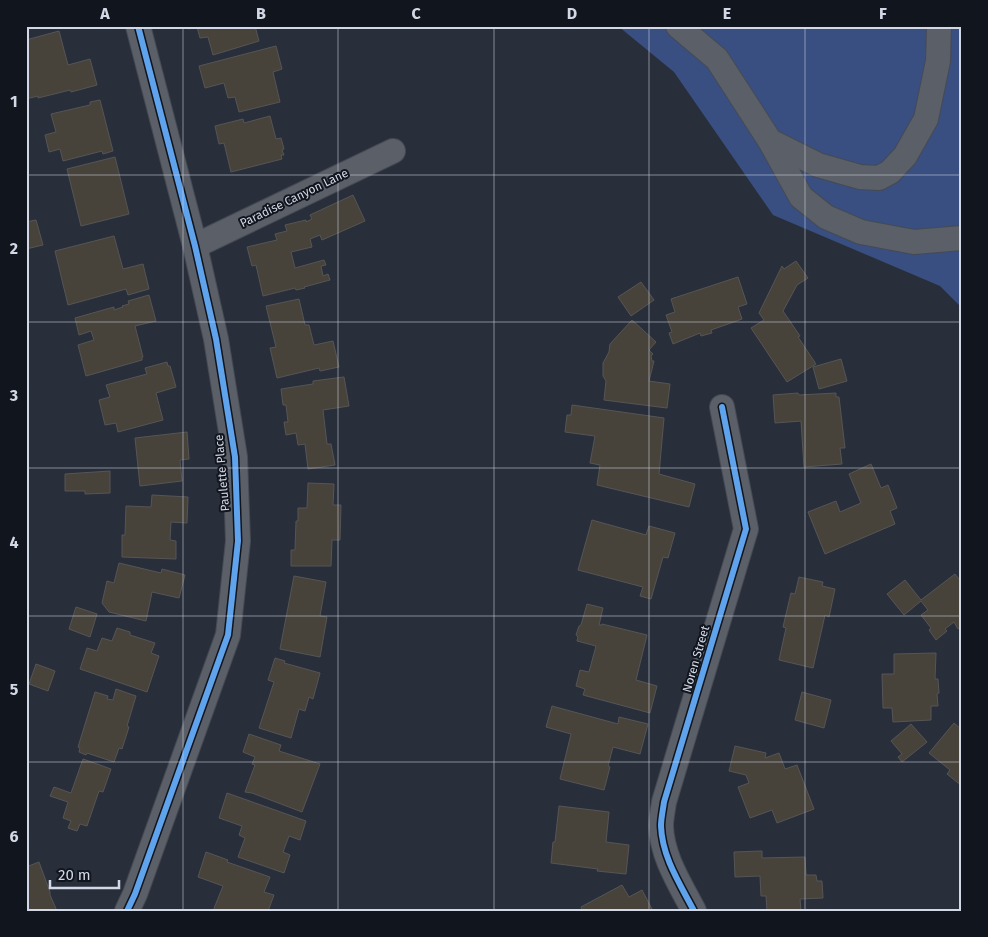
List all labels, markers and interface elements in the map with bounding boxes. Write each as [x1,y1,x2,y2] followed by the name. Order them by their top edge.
[99,4,110,23] text: A
[256,4,266,23] text: B
[411,4,421,23] text: C
[567,4,577,23] text: D
[723,4,731,23] text: E
[879,4,887,23] text: F
[10,92,18,111] text: 1
[238,166,350,230] street label: Paradise Canyon Lane
[10,239,18,258] text: 2
[9,386,18,405] text: 3
[212,434,232,512] street label: Paulette Place
[9,533,19,552] text: 4
[680,623,712,694] street label: Noren Street
[10,680,19,699] text: 5
[9,827,19,846] text: 6
[50,857,119,889] scale bar
[58,866,91,884] text: 20 m

